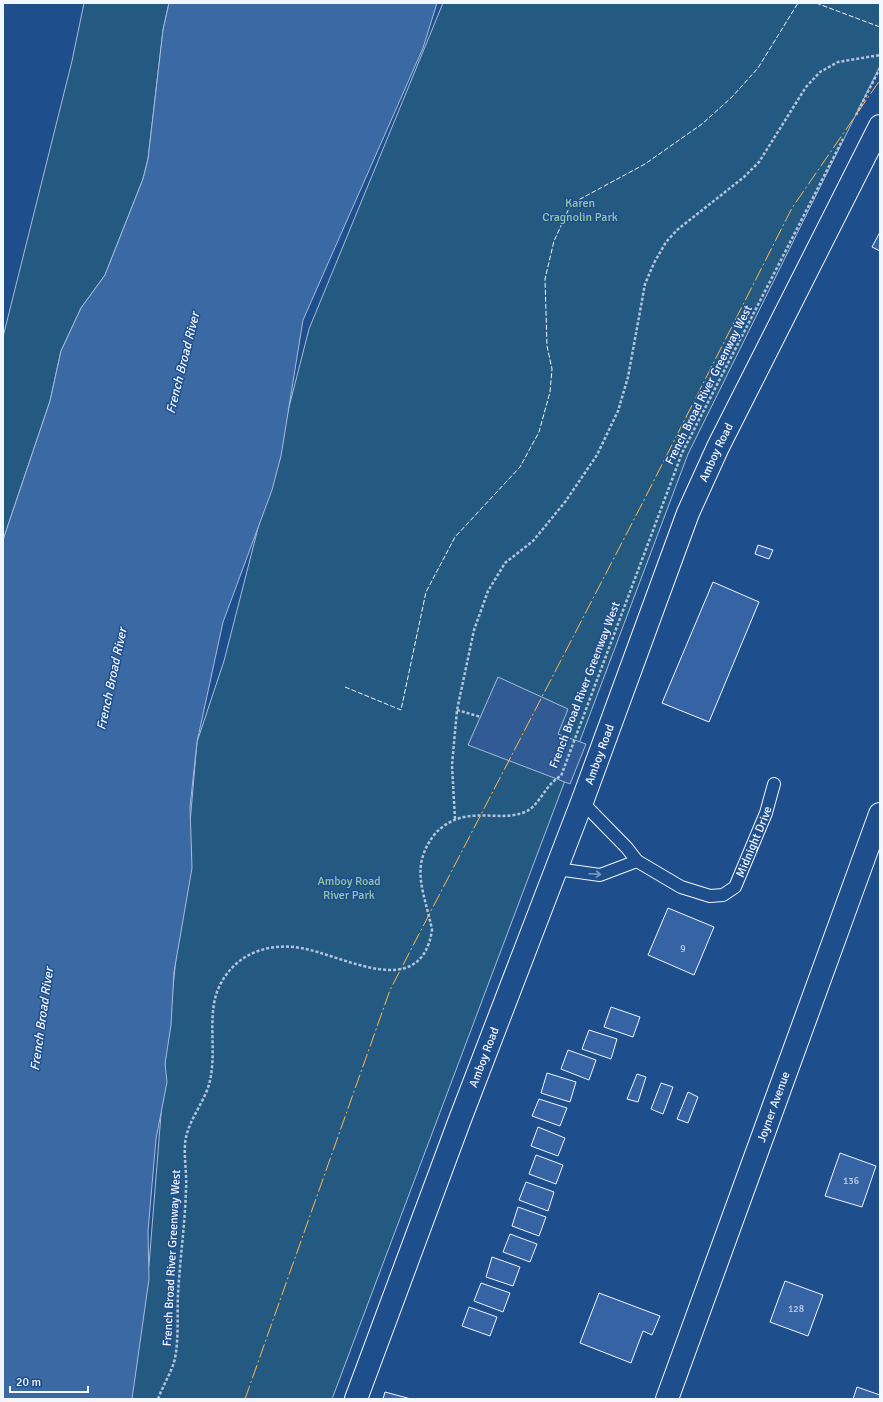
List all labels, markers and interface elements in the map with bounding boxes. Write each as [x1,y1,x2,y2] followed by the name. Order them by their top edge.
[542,196,618,225] park label: Karen Cragnolin Park
[662,303,756,467] street label: French Broad River Greenway West
[163,308,204,415] water label: French Broad River
[696,420,736,484] street label: Amboy Road
[546,600,624,770] street label: French Broad River Greenway West
[93,624,131,732] water label: French Broad River
[581,722,617,787] street label: Amboy Road
[732,805,775,880] street label: Midnight Drive
[589,870,602,877] one-way arrow
[317,874,381,903] park label: Amboy Road River Park
[680,943,686,955] house number: 9
[27,964,57,1072] water label: French Broad River
[466,1025,502,1089] street label: Amboy Road
[754,1069,793,1144] street label: Joyner Avenue
[160,1169,184,1347] street label: French Broad River Greenway West
[843,1175,859,1187] house number: 136
[788,1303,804,1315] house number: 128
[10,1368,88,1394] scale bar
[16,1375,41,1390] text: 20 m

